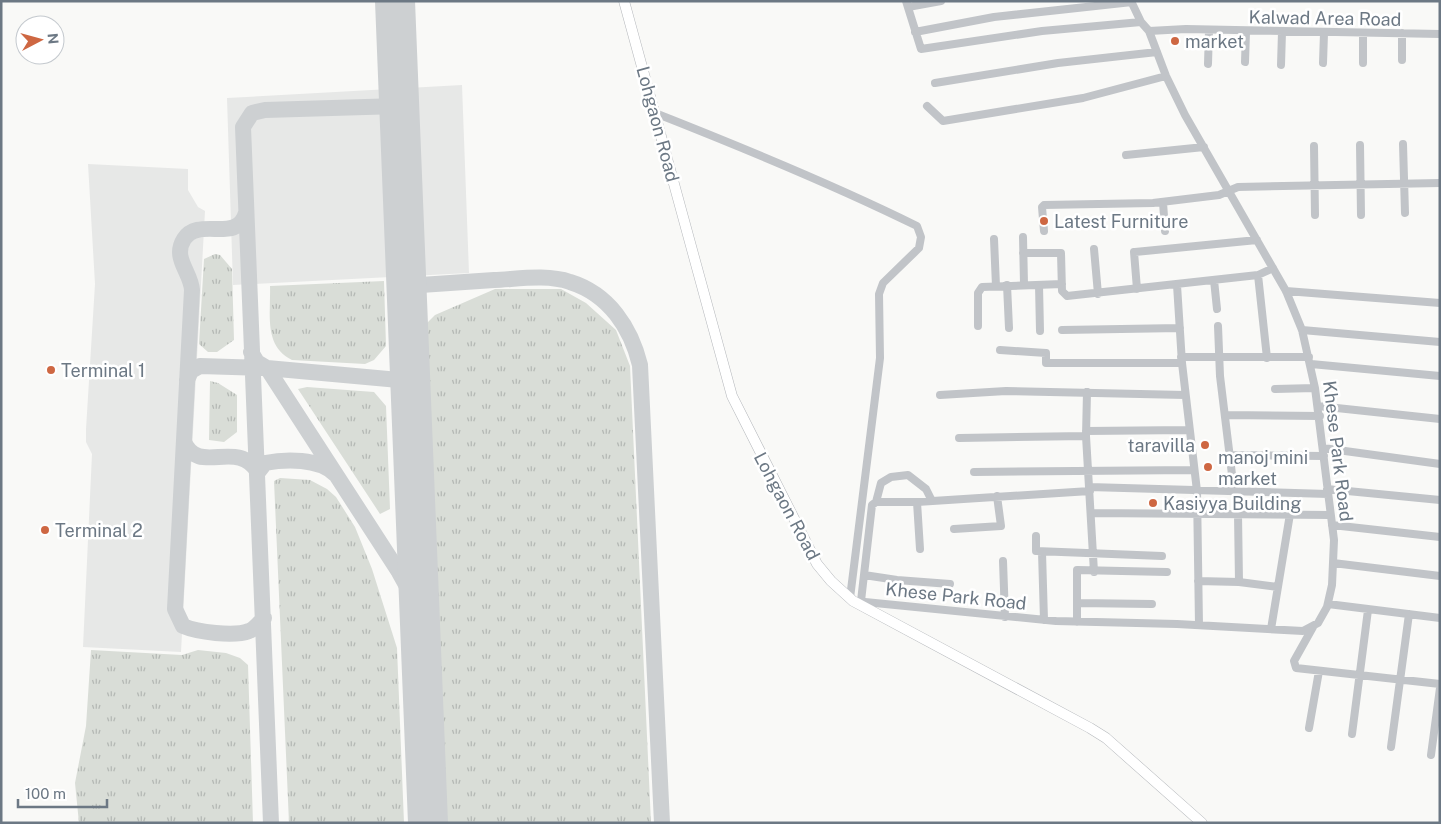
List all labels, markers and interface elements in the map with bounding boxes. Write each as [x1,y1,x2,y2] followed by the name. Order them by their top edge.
[1248,6,1402,30] street label: Kalwad Area Road
[15,15,65,65] north arrow
[1185,31,1244,52] place label: market
[44,32,61,45] text: N
[1169,35,1181,47] marker: market
[632,64,684,184] street label: Lohgaon Road
[1054,211,1188,232] place label: Latest Furniture
[1038,215,1050,227] marker: Latest Furniture
[61,360,145,381] place label: Terminal 1
[45,364,57,376] marker: Terminal 1
[1319,379,1357,523] street label: Khese Park Road
[1128,435,1195,456] place label: taravilla
[1199,439,1211,451] marker: taravilla
[1218,447,1308,489] place label: manoj mini market
[750,449,824,563] street label: Lohgaon Road
[1202,461,1214,473] marker: manoj mini market
[1163,493,1301,514] place label: Kasiyya Building
[1147,497,1159,509] marker: Kasiyya Building
[55,520,143,541] place label: Terminal 2
[39,524,51,536] marker: Terminal 2
[884,578,1028,614] street label: Khese Park Road
[18,776,106,808] scale bar
[25,785,66,802] text: 100 m

